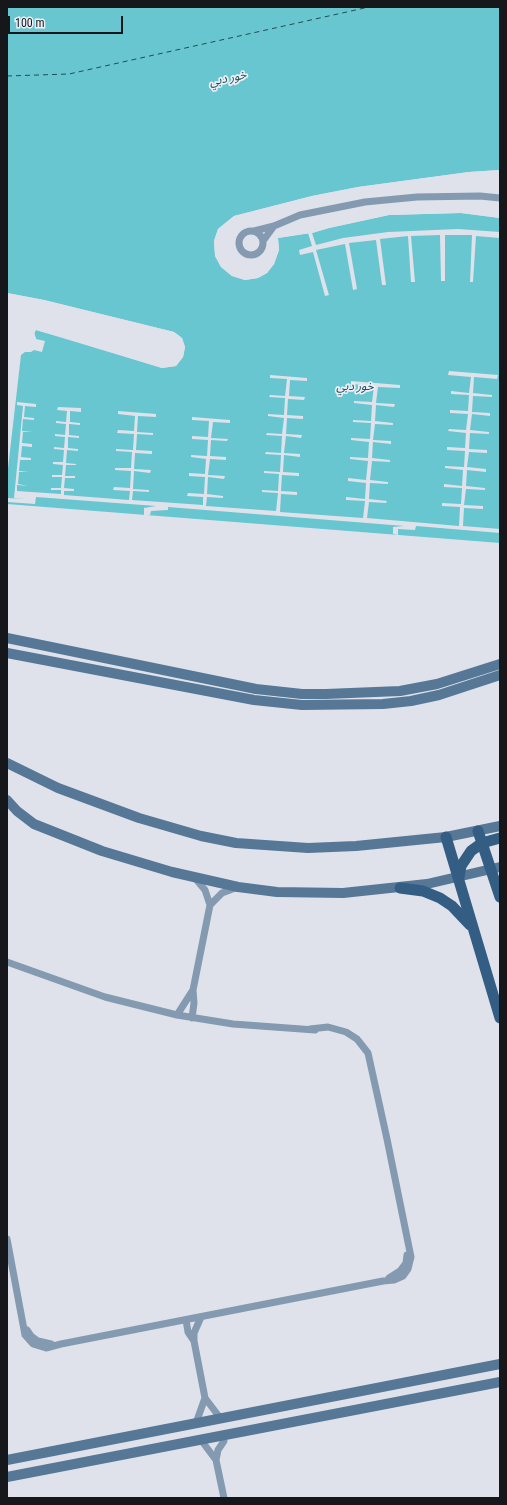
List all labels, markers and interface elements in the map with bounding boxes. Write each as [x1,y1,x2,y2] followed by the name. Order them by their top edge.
[10,8,125,34] scale bar
[15,16,45,30] text: 100 m
[208,68,248,90] water label: خور دبي
[336,380,374,394] water label: خور دبي

